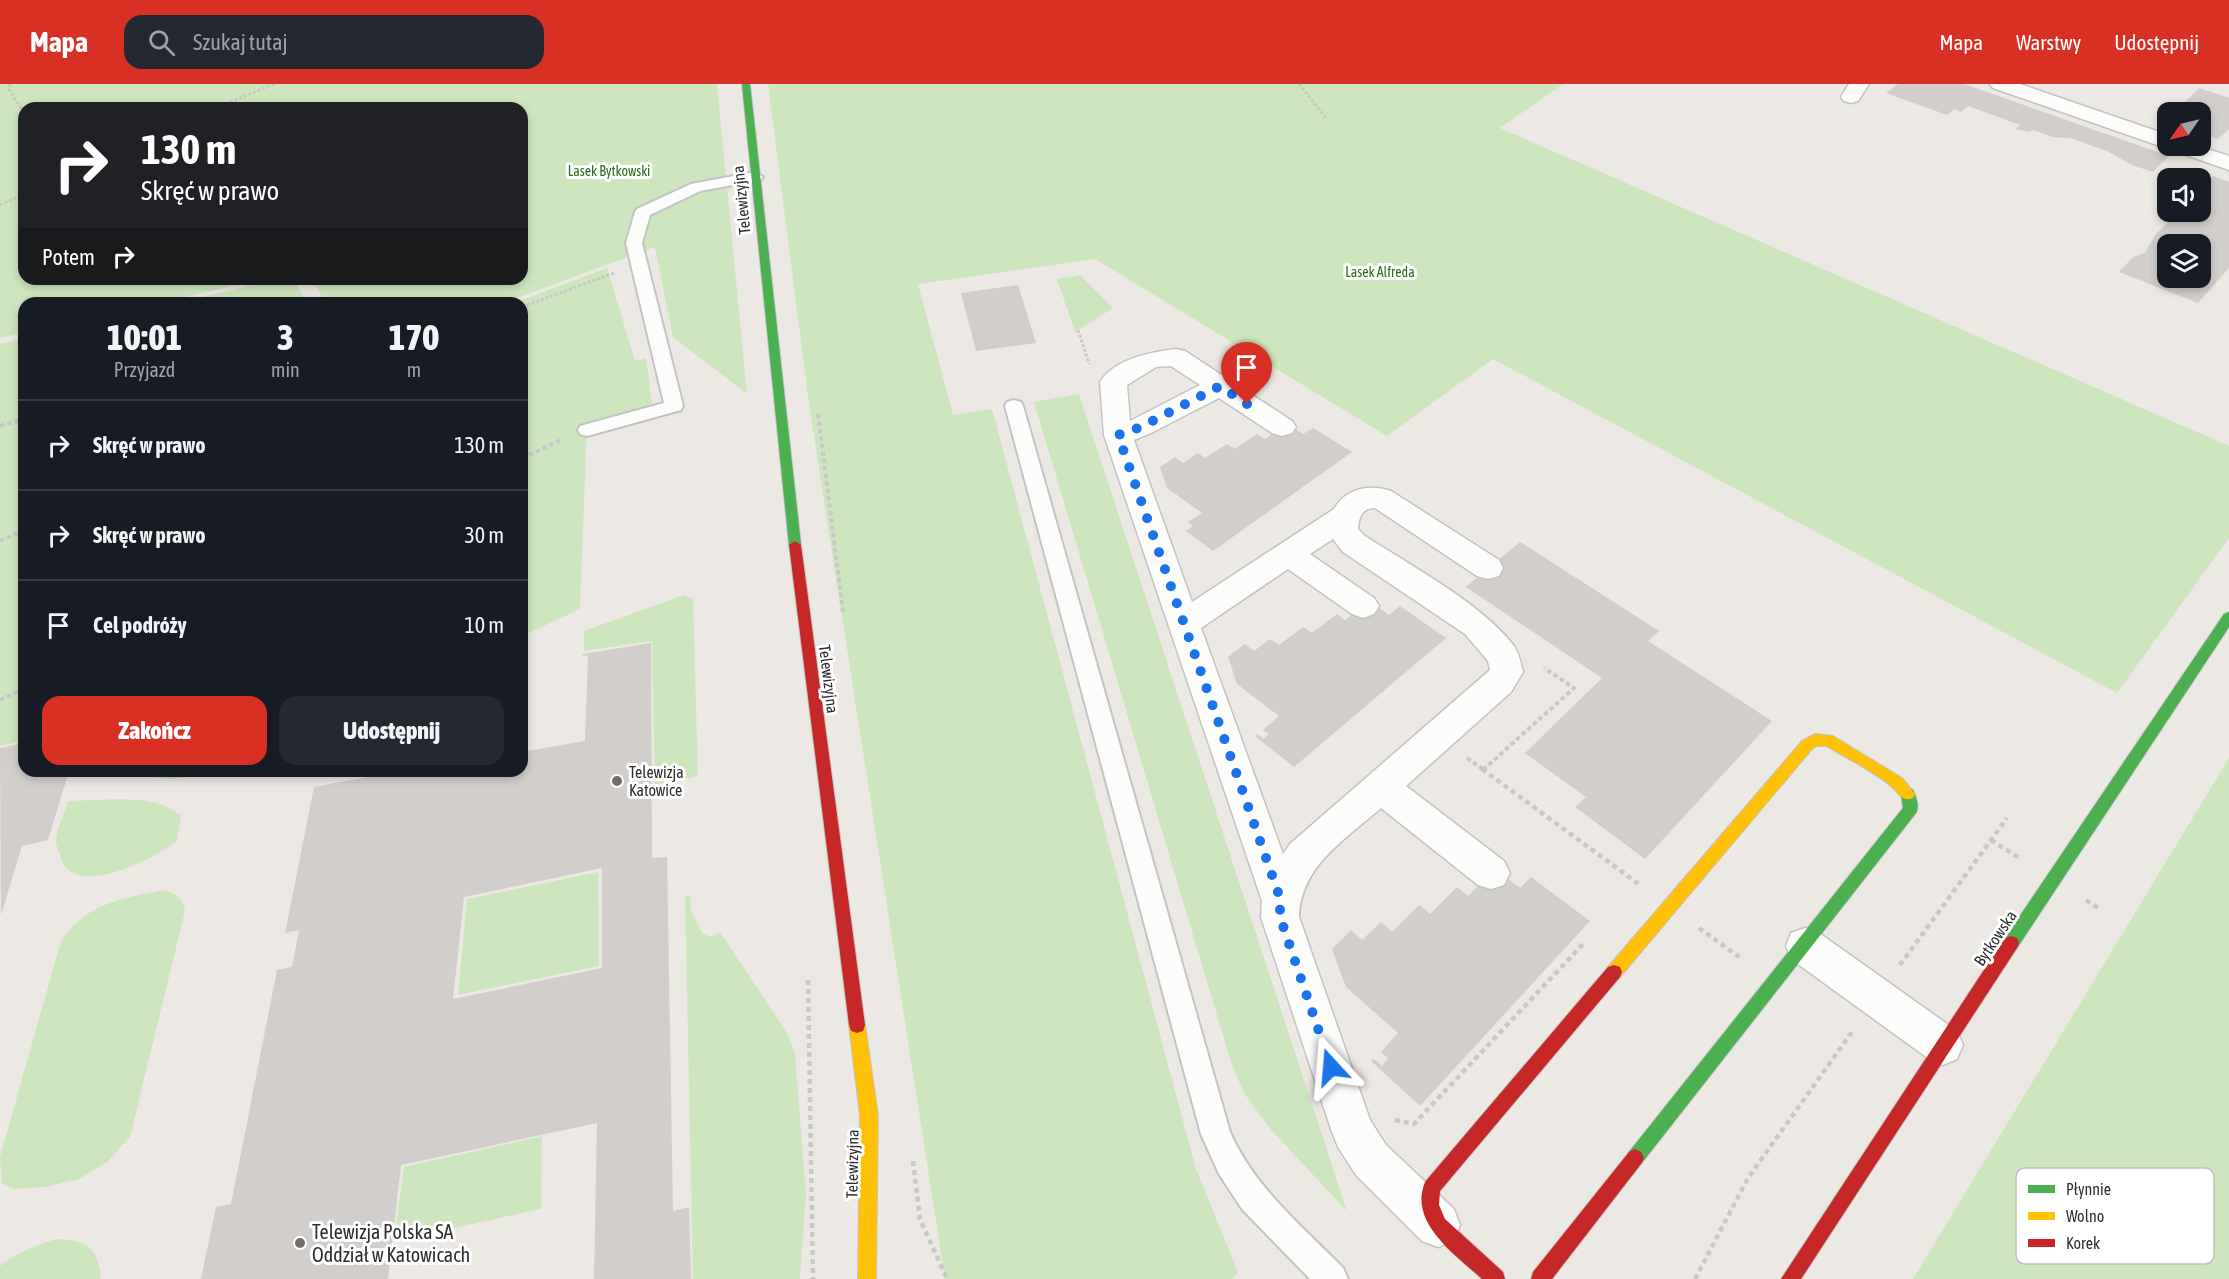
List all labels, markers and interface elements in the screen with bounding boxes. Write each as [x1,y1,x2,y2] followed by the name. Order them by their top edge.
[124,15,544,69] search box
[30,26,88,58] text: Mapa
[145,26,178,59] icon: search
[193,29,287,55] text: Szukaj tutaj
[1939,30,1983,54] text: Mapa
[2016,30,2081,54] text: Warstwy
[2114,30,2199,54] text: Udostępnij
[2157,102,2211,156] north arrow
[2157,102,2211,288] map controls
[141,125,236,173] text: 130 m
[42,126,120,204] icon: right
[568,163,650,179] park label: Lasek Bytkowski
[728,165,755,235] street label: Telewizyjna
[2157,168,2211,222] button: sound
[141,175,279,206] text: Skręć w prawo
[2157,234,2211,288] button: layers
[107,240,140,273] icon: right
[42,244,95,270] text: Potem
[1345,264,1415,280] park label: Lasek Alfreda
[107,316,182,358] text: 10:01
[277,316,294,358] text: 3
[388,316,439,358] text: 170
[1221,342,1272,404] pin
[1230,351,1263,384] icon: arrive
[114,358,175,381] text: Przyjazd
[271,358,300,381] text: min
[407,358,421,381] text: m
[42,429,75,462] icon: right
[93,432,206,458] text: Skręć w prawo
[454,432,504,458] text: 130 m
[42,519,75,552] icon: right
[93,522,206,548] text: Skręć w prawo
[464,522,504,548] text: 30 m
[42,609,75,642] icon: arrive
[93,612,187,638] text: Cel podróży
[464,612,504,638] text: 10 m
[815,644,842,714] street label: Telewizyjna
[42,696,267,765] button: Zakończ
[279,696,504,765] button: Udostępnij
[629,763,684,799] place label: Telewizja Katowice
[610,774,624,788] marker: Telewizja Katowice
[1970,907,2021,970] street label: Bytkowska
[1299,1035,1363,1099] position arrow
[842,1129,863,1199] street label: Telewizyjna
[2016,1168,2214,1264] legend
[2066,1180,2111,1199] text: Płynnie
[2066,1207,2104,1225] text: Wolno
[312,1220,470,1266] place label: Telewizja Polska SA Oddział w Katowicach
[2066,1234,2100,1252] text: Korek
[293,1236,307,1250] marker: Telewizja Polska SA Oddział w Katowicach

